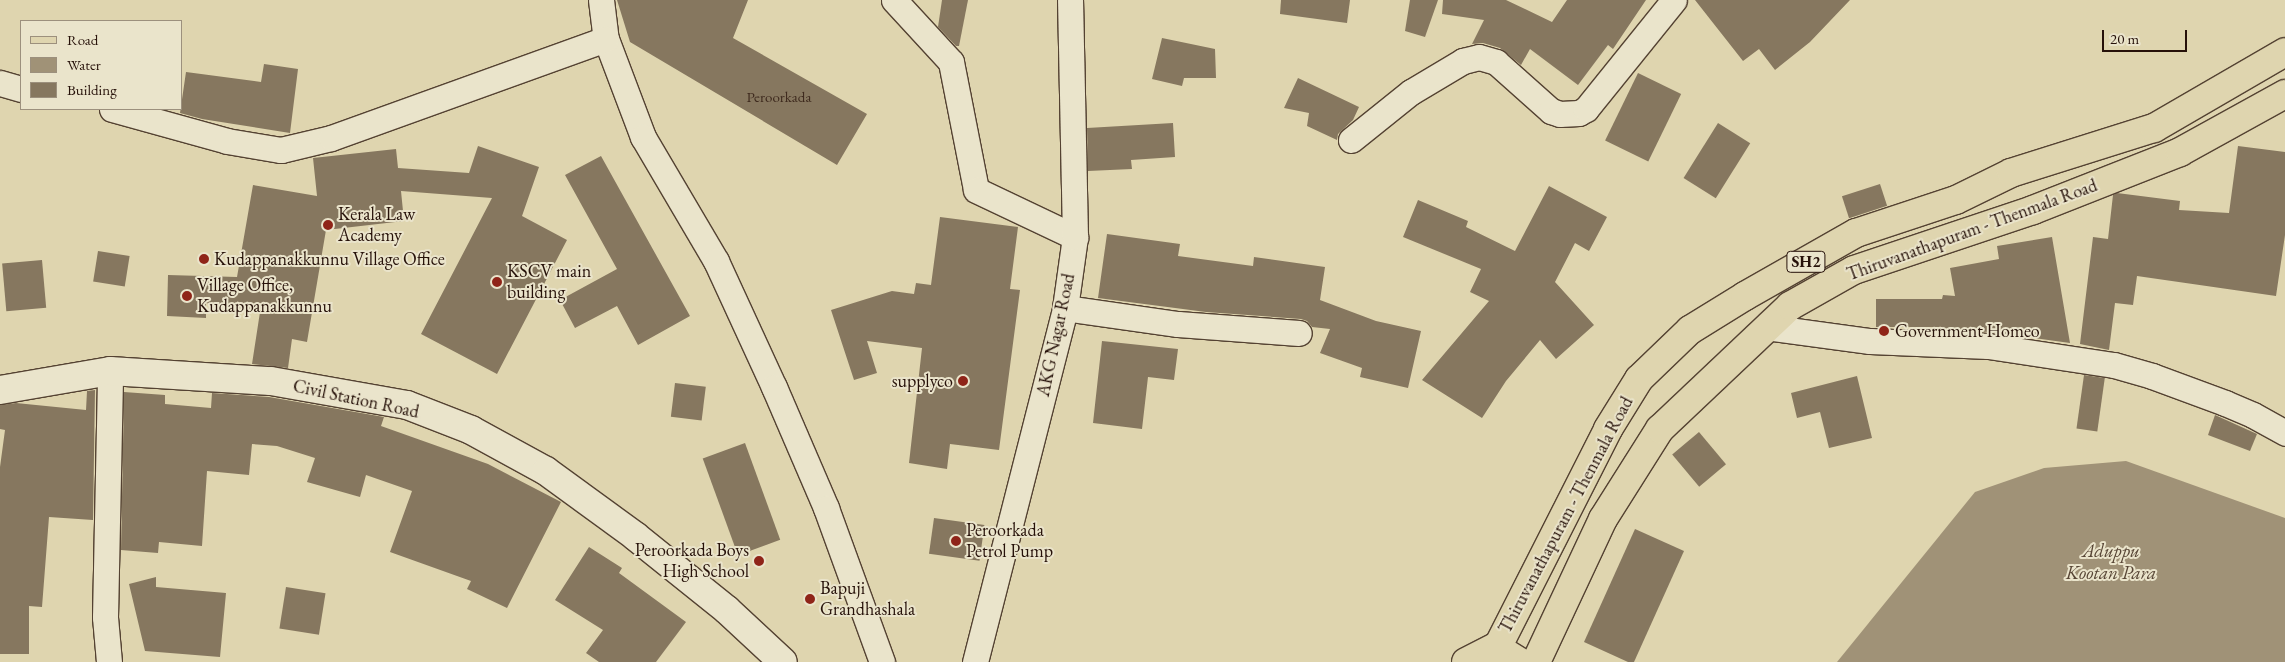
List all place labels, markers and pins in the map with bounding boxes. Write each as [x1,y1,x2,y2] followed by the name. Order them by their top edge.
[338,204,415,246] place label: Kerala Law Academy
[322,219,334,231] marker: Kerala Law Academy
[214,248,445,270] place label: Kudappanakkunnu Village Office
[198,253,210,265] marker: Kudappanakkunnu Village Office
[507,261,591,304] place label: KSCV main building
[197,275,332,318] place label: Village Office, Kudappanakkunnu
[491,276,503,288] marker: KSCV main building
[181,290,193,302] marker: Village Office, Kudappanakkunnu
[1895,320,2040,342] place label: Government Homeo
[1877,324,1891,338] marker: Government Homeo
[892,370,953,392] place label: supplyco
[957,375,969,387] marker: supplyco
[966,520,1053,562] place label: Peroorkada Petrol Pump
[950,535,962,547] marker: Peroorkada Petrol Pump
[635,540,749,582] place label: Peroorkada Boys High School
[753,555,765,567] marker: Peroorkada Boys High School
[820,578,915,620] place label: Bapuji Grandhashala
[804,593,816,605] marker: Bapuji Grandhashala

